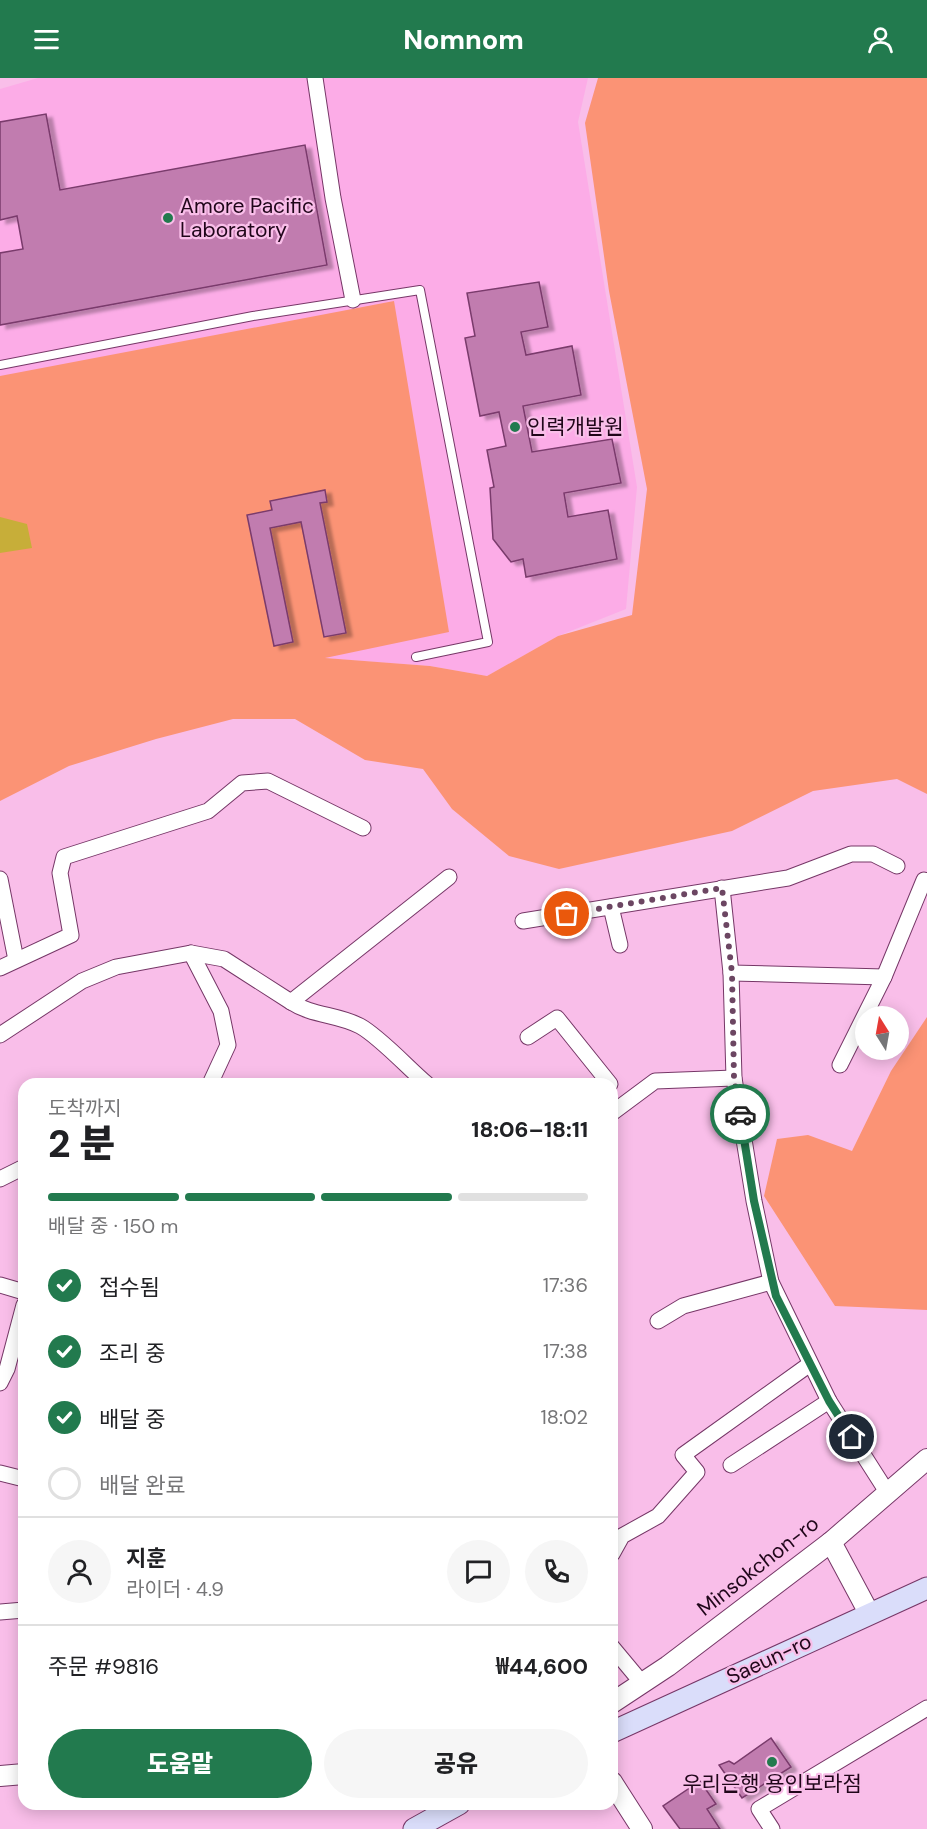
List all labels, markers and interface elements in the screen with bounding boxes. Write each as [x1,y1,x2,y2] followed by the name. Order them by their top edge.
[403,22,524,57] text: Nomnom
[30,23,63,56] icon: menu
[864,23,897,56] icon: person
[180,192,314,244] place label: Amore Pacific Laboratory
[161,211,175,225] marker: Amore Pacific Laboratory
[527,413,624,441] place label: 인력개발원
[508,420,522,434] marker: 인력개발원
[541,888,592,939] pin
[550,897,583,930] icon: bag
[855,1006,909,1060] north arrow
[855,1006,909,1060] map controls
[710,1084,770,1144] courier
[48,1095,122,1121] text: 도착까지
[724,1098,757,1131] icon: car
[471,1115,588,1144] text: 18:06–18:11
[48,1118,115,1169] text: 2 분
[48,1213,178,1239] text: 배달 중 · 150 m
[48,1269,81,1302] icon: check
[543,1272,588,1298] text: 17:36
[99,1273,160,1302] text: 접수됨
[48,1335,81,1368] icon: check
[543,1338,588,1364] text: 17:38
[99,1339,166,1368] text: 조리 중
[48,1401,81,1434] icon: check
[541,1404,588,1430] text: 18:02
[99,1405,166,1434] text: 배달 중
[826,1411,877,1462] pin
[835,1420,868,1453] icon: home
[99,1471,186,1500] text: 배달 완료
[691,1510,825,1622] street label: Minsokchon-ro
[48,1540,111,1603] button: person
[447,1540,510,1603] button: chat
[525,1540,588,1603] button: phone
[126,1544,166,1573] text: 지훈
[126,1576,224,1602] text: 라이더 · 4.9
[722,1627,816,1691] street label: Saeun-ro
[48,1652,159,1681] text: 주문 #9816
[496,1652,588,1681] text: ₩44,600
[48,1729,312,1798] button: 도움말
[324,1729,588,1798] button: 공유
[765,1755,779,1769] marker: 우리은행 용인보라점
[682,1770,862,1798] place label: 우리은행 용인보라점

